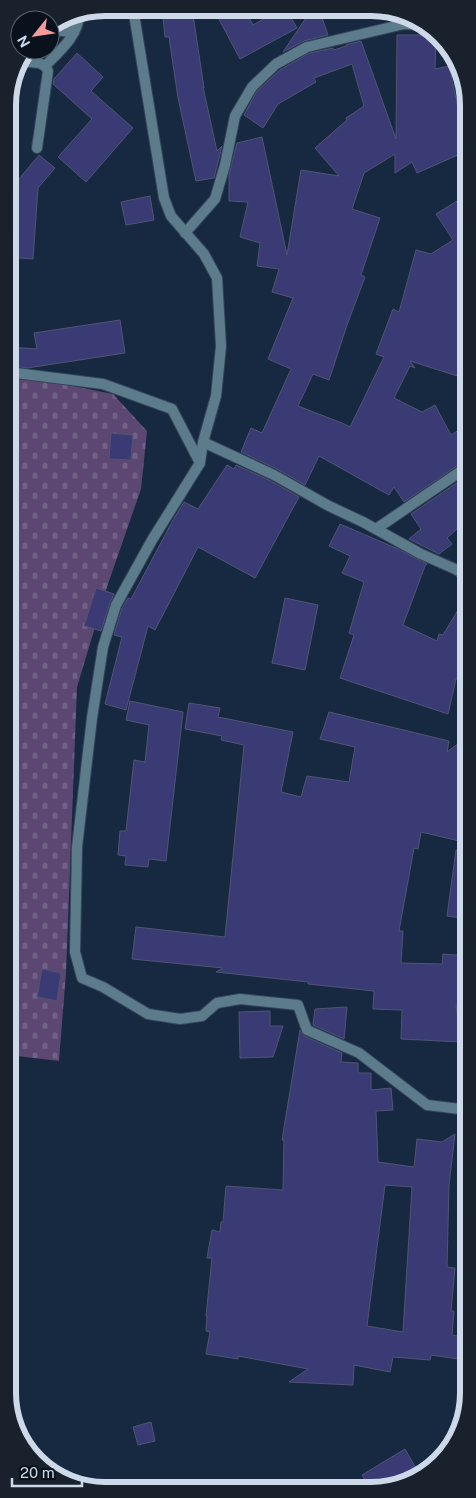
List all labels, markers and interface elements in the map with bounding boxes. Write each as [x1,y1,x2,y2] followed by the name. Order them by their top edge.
[10,10,60,60] north arrow
[14,33,33,50] text: N
[12,1456,82,1488] scale bar
[20,1464,55,1481] text: 20 m

